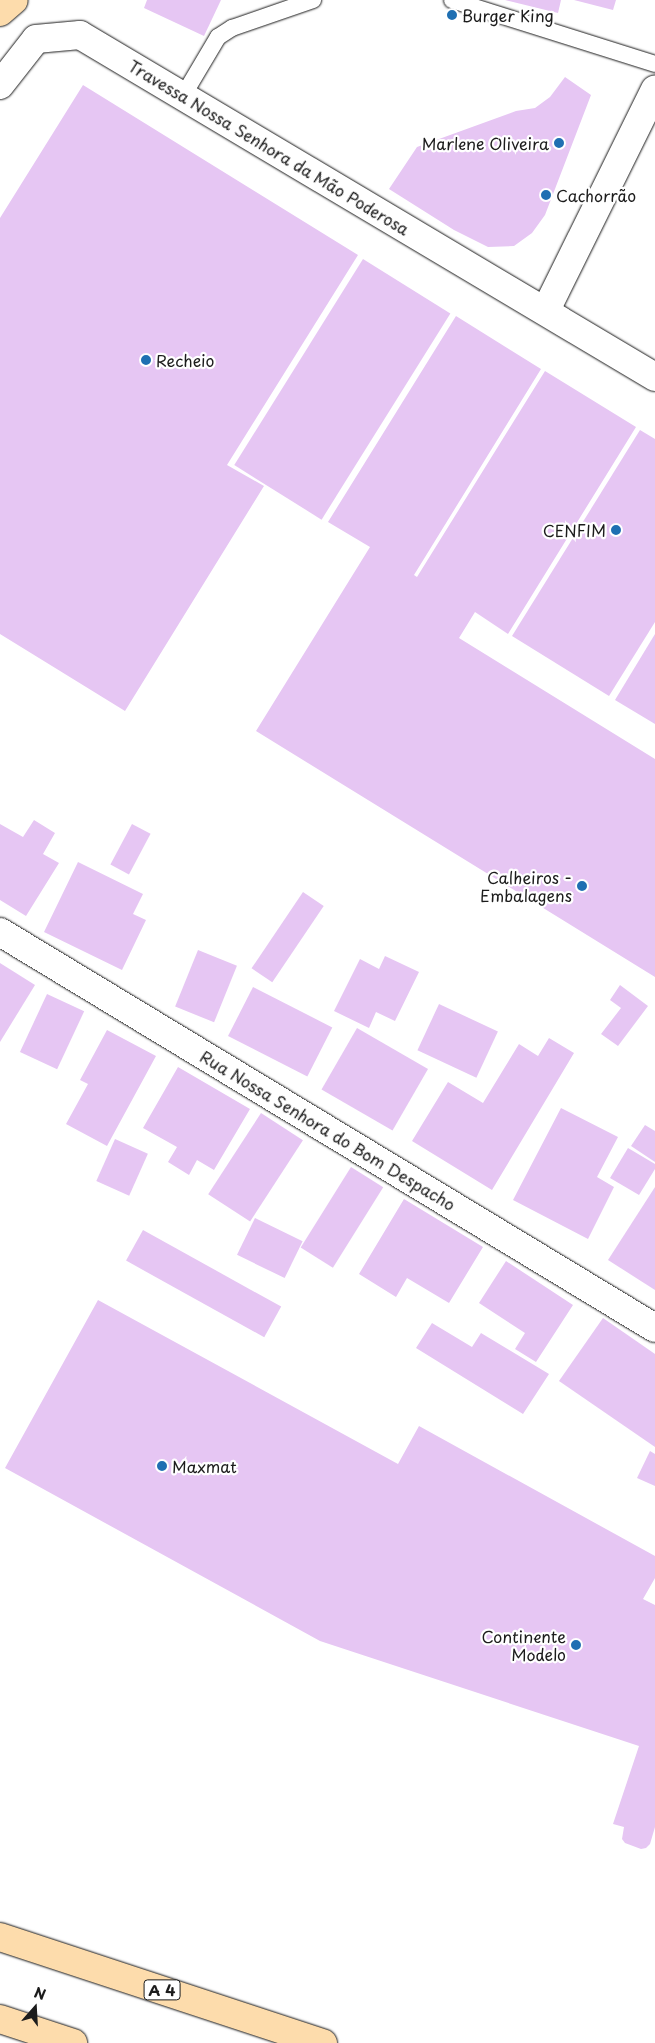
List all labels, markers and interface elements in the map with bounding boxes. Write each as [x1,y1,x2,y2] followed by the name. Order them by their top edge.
[462,5,553,25] place label: Burger King
[446,9,458,21] marker: Burger King
[125,55,413,239] street label: Travessa Nossa Senhora da Mão Poderosa
[421,133,549,153] place label: Marlene Oliveira
[553,137,565,149] marker: Marlene Oliveira
[556,185,636,205] place label: Cachorrão
[540,189,552,201] marker: Cachorrão
[156,350,214,370] place label: Recheio
[140,354,152,366] marker: Recheio
[543,520,606,540] place label: CENFIM
[610,524,622,536] marker: CENFIM
[480,867,572,905] place label: Calheiros - Embalagens
[576,880,588,892] marker: Calheiros - Embalagens
[197,1046,459,1214] street label: Rua Nossa Senhora do Bom Despacho
[172,1456,237,1476] place label: Maxmat
[156,1460,168,1472] marker: Maxmat
[481,1626,566,1664] place label: Continente Modelo
[570,1639,582,1651] marker: Continente Modelo
[143,1978,181,2002] road number: A 4
[31,1982,49,2005] text: N
[10,1983,60,2033] north arrow

